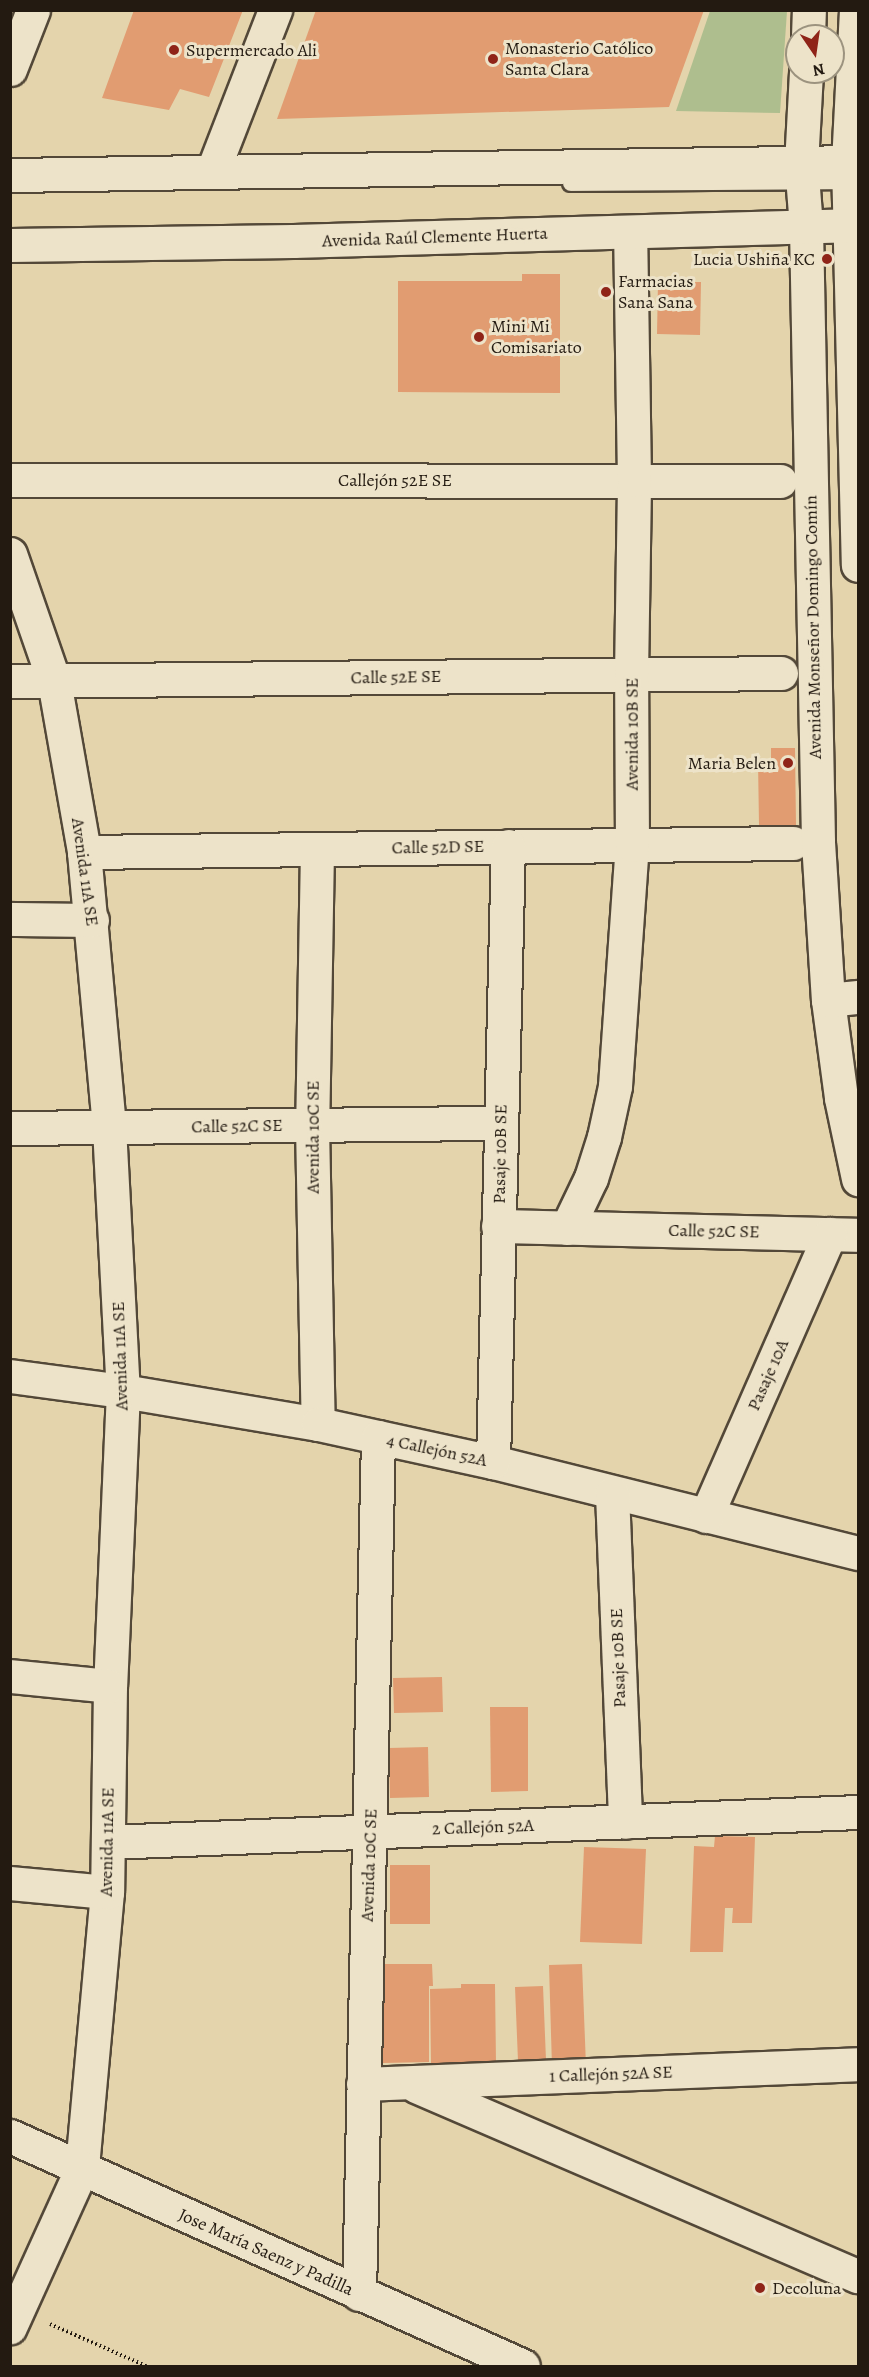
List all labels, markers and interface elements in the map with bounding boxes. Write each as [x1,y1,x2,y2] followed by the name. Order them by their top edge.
[785,24,845,84] north arrow
[505,38,653,80] place label: Monasterio Católico Santa Clara
[186,39,317,61] place label: Supermercado Ali
[167,43,181,57] marker: Supermercado Ali
[486,52,500,66] marker: Monasterio Católico Santa Clara
[810,58,827,82] text: N
[322,222,548,252] street label: Avenida Raúl Clemente Huerta
[693,248,815,270] place label: Lucia Ushiña KC
[820,252,834,266] marker: Lucia Ushiña KC
[618,271,693,314] place label: Farmacias Sana Sana
[599,285,613,299] marker: Farmacias Sana Sana
[491,316,582,358] place label: Mini Mi Comisariato
[472,330,486,344] marker: Mini Mi Comisariato
[338,469,452,491] street label: Callejón 52E SE
[800,495,826,759] street label: Avenida Monseñor Domingo Comín
[350,665,442,689] street label: Calle 52E SE
[621,678,643,790] street label: Avenida 10B SE
[688,752,776,774] place label: Maria Belen
[781,756,795,770] marker: Maria Belen
[67,816,103,928] street label: Avenida 11A SE
[391,835,485,859] street label: Calle 52D SE
[302,1080,324,1194] street label: Avenida 10C SE
[488,1104,512,1204] street label: Pasaje 10B SE
[191,1114,283,1138] street label: Calle 52C SE
[668,1219,760,1243] street label: Calle 52C SE
[107,1301,133,1411] street label: Avenida 11A SE
[743,1336,793,1414] street label: Pasaje 10A
[385,1429,489,1471] street label: 4 Callejón 52A
[605,1608,631,1708] street label: Pasaje 10B SE
[95,1787,119,1897] street label: Avenida 11A SE
[356,1808,382,1922] street label: Avenida 10C SE
[431,1814,535,1840] street label: 2 Callejón 52A
[549,2061,673,2087] street label: 1 Callejón 52A SE
[175,2204,357,2300] street label: Jose María Saenz y Padilla
[772,2277,841,2299] place label: Decoluna
[753,2281,767,2295] marker: Decoluna

